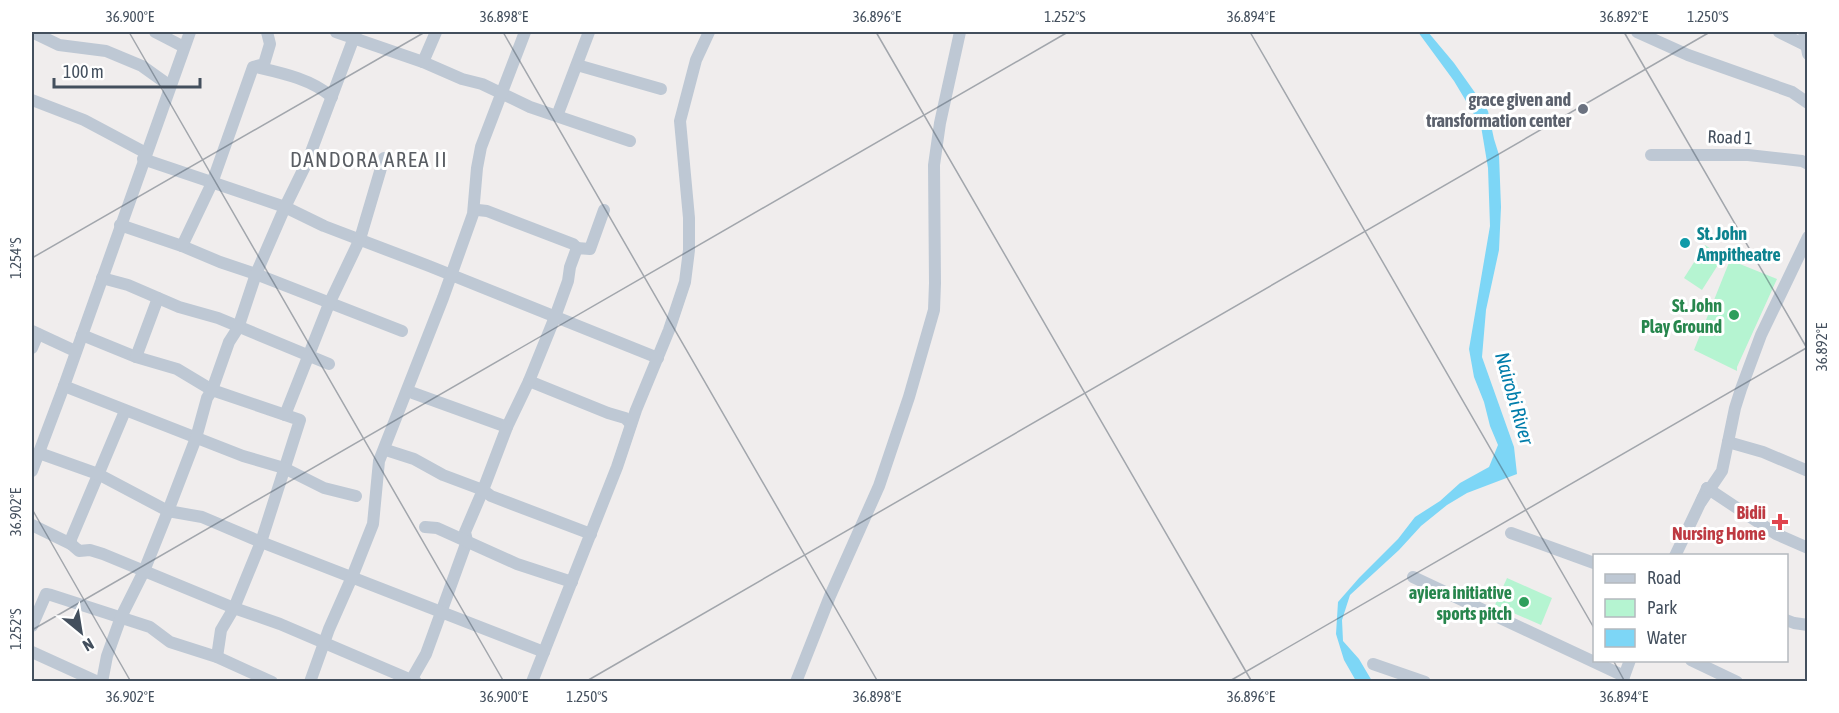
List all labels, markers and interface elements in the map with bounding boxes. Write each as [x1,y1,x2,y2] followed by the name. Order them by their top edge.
[106,8,155,25] text: 36.900°E
[480,8,529,25] text: 36.898°E
[853,8,902,25] text: 36.896°E
[1044,8,1086,25] text: 1.252°S
[1227,8,1276,25] text: 36.894°E
[1600,8,1649,25] text: 36.892°E
[1687,8,1729,25] text: 1.250°S
[54,51,200,89] scale bar
[63,61,104,82] text: 100 m
[1425,89,1572,131] place label: grace given and transformation center
[1576,102,1590,116] marker: grace given and transformation center
[1707,126,1753,148] street label: Road 1
[290,147,448,171] district label: DANDORA AREA II
[1696,223,1781,265] place label: St. John Ampitheatre
[1678,236,1692,250] marker: St. John Ampitheatre
[7,237,24,279] text: 1.254°S
[1641,295,1722,337] place label: St. John Play Ground
[1727,308,1741,322] marker: St. John Play Ground
[1813,322,1830,371] text: 36.892°E
[1491,349,1539,448] water label: Nairobi River
[7,487,24,536] text: 36.902°E
[1672,502,1766,544] place label: Bidii Nursing Home
[1771,513,1789,531] marker: Bidii Nursing Home
[1593,554,1788,662] legend
[1647,567,1681,588] text: Road
[1409,582,1512,624] place label: ayiera initiative sports pitch
[1517,595,1531,609] marker: ayiera initiative sports pitch
[1647,597,1677,618] text: Park
[51,602,111,662] north arrow
[7,608,24,650] text: 1.252°S
[1647,627,1687,648] text: Water
[80,635,97,655] text: N
[106,688,155,705] text: 36.902°E
[480,688,529,705] text: 36.900°E
[566,688,608,705] text: 1.250°S
[853,688,902,705] text: 36.898°E
[1227,688,1276,705] text: 36.896°E
[1600,688,1649,705] text: 36.894°E

